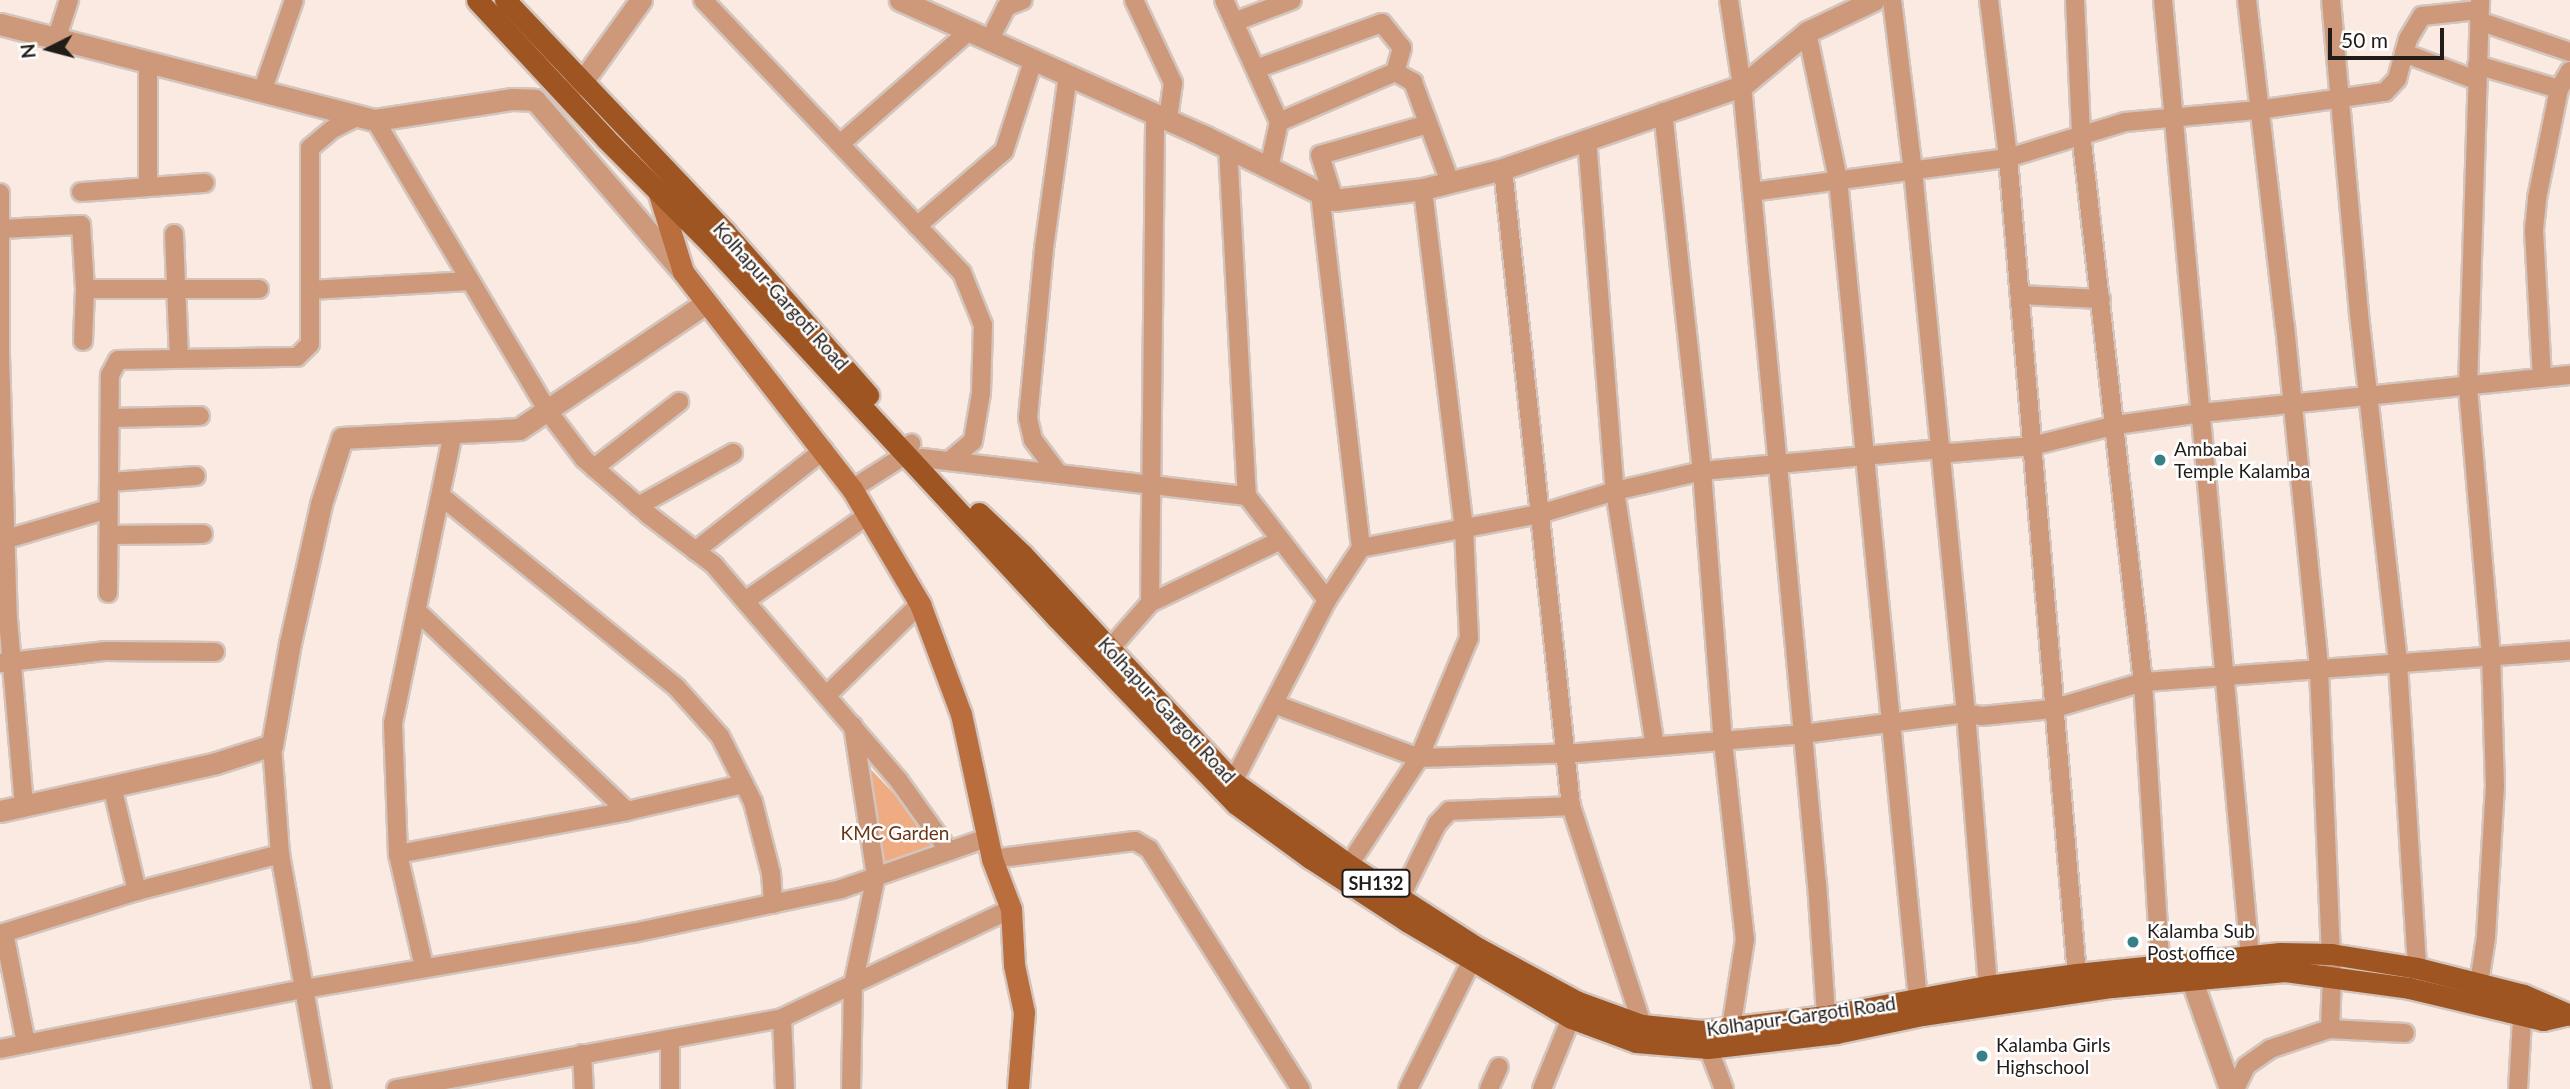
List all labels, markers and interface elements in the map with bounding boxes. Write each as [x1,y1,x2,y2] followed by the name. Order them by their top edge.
[14,14,84,84] north arrow
[2332,14,2448,58] scale bar
[2341,27,2388,52] text: 50 m
[15,43,40,60] text: N
[709,217,853,375] street label: Kolhapur-Gargoti Road
[2174,438,2310,482] place label: Ambabai Temple Kalamba
[2152,452,2168,468] marker: Ambabai Temple Kalamba
[1094,632,1240,788] street label: Kolhapur-Gargoti Road
[841,822,949,844] park label: KMC Garden
[1341,868,1411,898] road number: SH132
[2147,920,2255,964] place label: Kalamba Sub Post office
[2125,934,2141,950] marker: Kalamba Sub Post office
[1705,991,1897,1041] street label: Kolhapur-Gargoti Road
[1996,1034,2110,1078] place label: Kalamba Girls Highschool
[1974,1048,1990,1064] marker: Kalamba Girls Highschool

